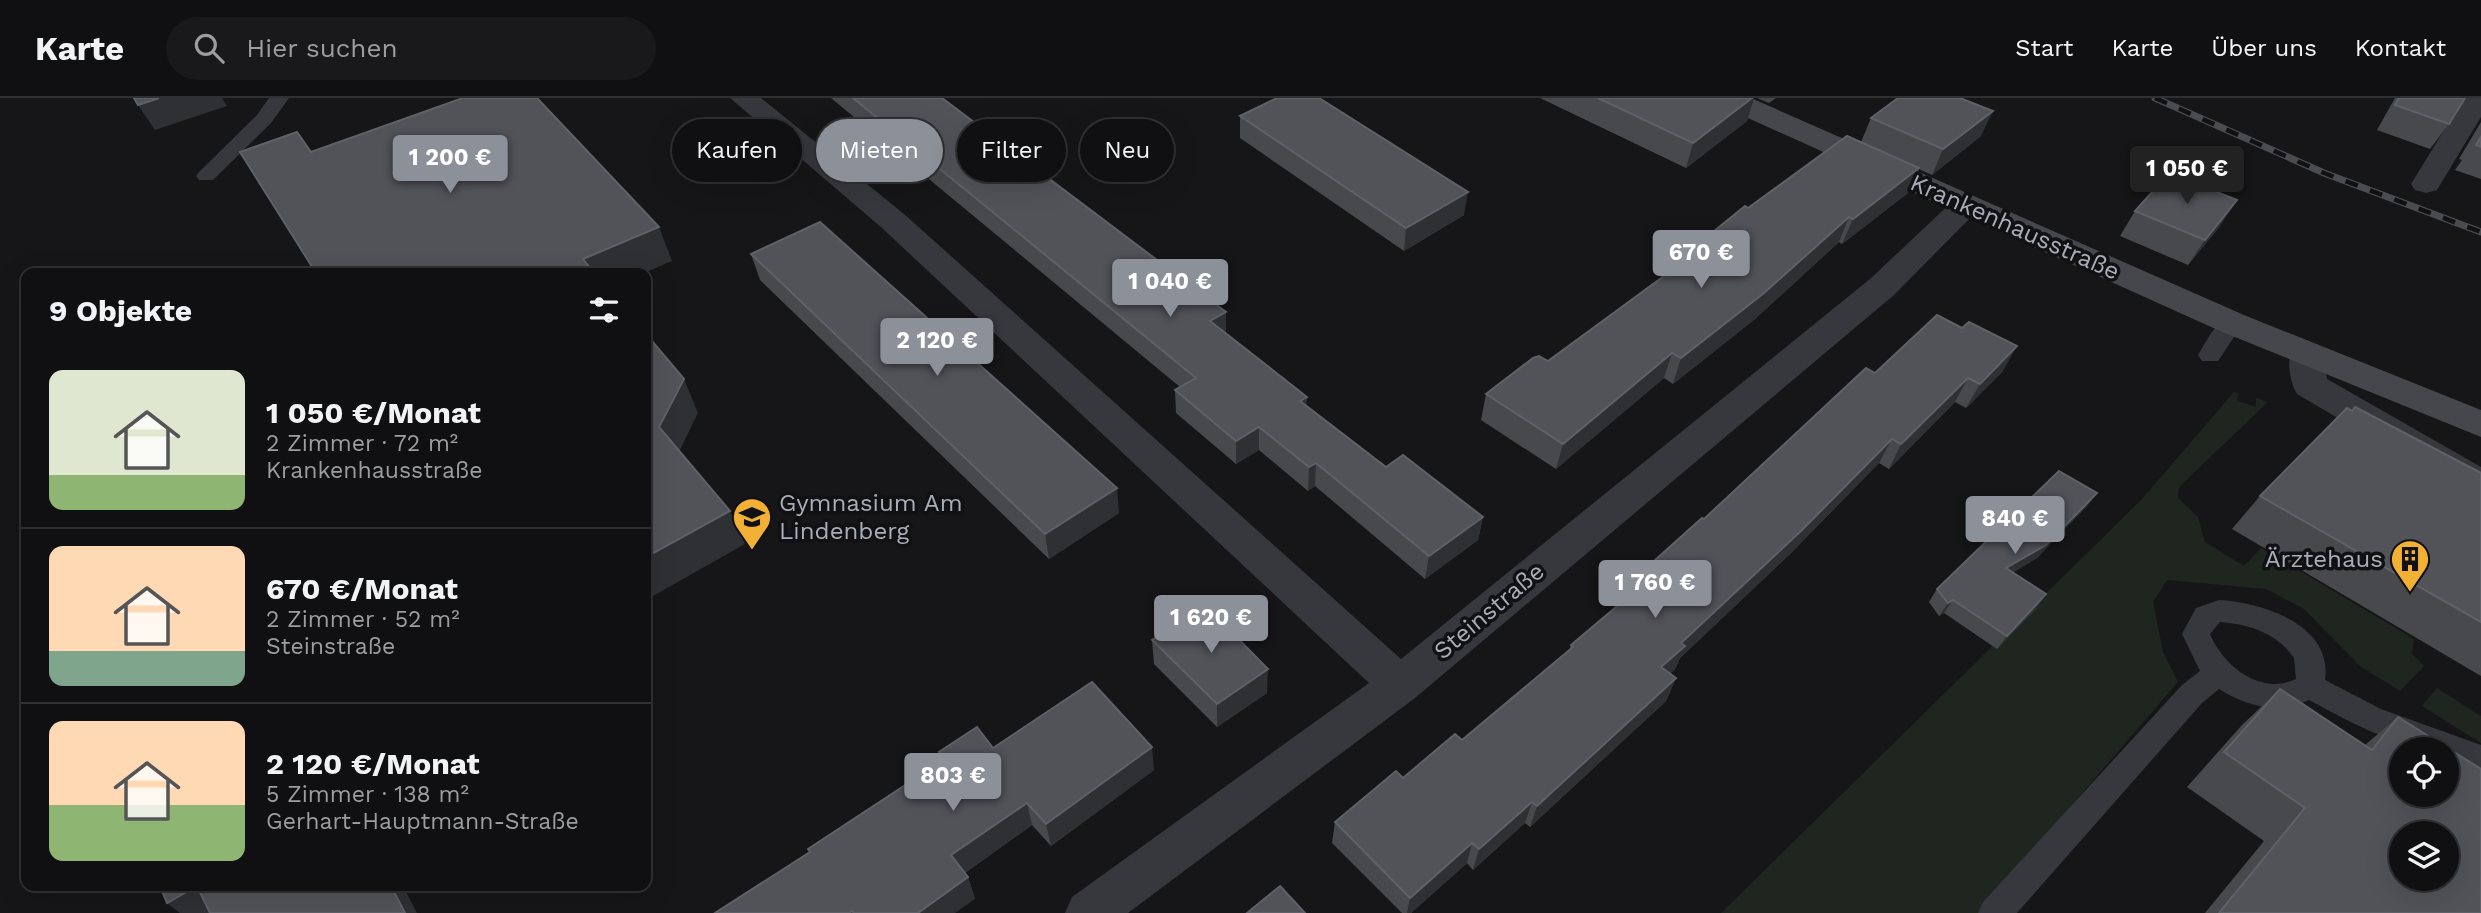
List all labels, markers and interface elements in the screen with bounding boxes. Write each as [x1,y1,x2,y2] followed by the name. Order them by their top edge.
[166,17,656,80] search box
[35,29,124,68] text: Karte
[190,29,228,67] icon: search
[246,33,398,63] text: Hier suchen
[2015,34,2073,62] text: Start
[2111,34,2173,62] text: Karte
[2211,34,2317,62] text: Über uns
[2355,34,2446,62] text: Kontakt
[672,119,802,182] chip: Kaufen
[816,119,943,182] chip: Mieten
[957,119,1066,182] chip: Filter
[1080,119,1174,182] chip: Neu
[385,136,515,195] pin: 1 200 €
[409,144,491,171] text: 1 200 €
[2122,146,2252,206] pin: 1 050 €
[2146,155,2228,182] text: 1 050 €
[1906,168,2124,286] street label: Krankenhausstraße
[1652,230,1750,290] pin: 670 €
[1669,239,1733,266] text: 670 €
[1105,260,1235,319] pin: 1 040 €
[1128,268,1212,295] text: 1 040 €
[585,291,623,329] icon: filters
[49,293,192,328] text: 9 Objekte
[872,318,1002,378] pin: 2 120 €
[896,327,978,354] text: 2 120 €
[266,395,481,430] text: 1 050 €/Monat
[105,398,189,482] icon: home
[266,430,458,457] text: 2 Zimmer · 72 m²
[266,457,482,484] text: Krankenhausstraße
[779,489,963,545] place label: Gymnasium Am Lindenberg
[731,496,773,551] school or university icon: Gymnasium Am Lindenberg
[1966,496,2064,556] pin: 840 €
[1982,505,2048,532] text: 840 €
[2389,538,2431,593] building icon: Ärztehaus
[2265,545,2383,573] place label: Ärztehaus
[1428,557,1550,665] street label: Steinstraße
[1590,560,1720,620] pin: 1 760 €
[1615,569,1695,596] text: 1 760 €
[266,571,458,606] text: 670 €/Monat
[105,574,189,658] icon: home
[1146,596,1276,655] pin: 1 620 €
[1170,604,1252,631] text: 1 620 €
[266,606,460,633] text: 2 Zimmer · 52 m²
[266,633,395,660] text: Steinstraße
[2389,737,2459,891] map controls
[2389,737,2459,807] button: locate
[266,746,480,781] text: 2 120 €/Monat
[105,749,189,833] icon: home
[904,754,1002,813] pin: 803 €
[920,762,986,789] text: 803 €
[266,781,469,808] text: 5 Zimmer · 138 m²
[266,808,579,835] text: Gerhart-Hauptmann-Straße
[2389,821,2459,891] button: layers

